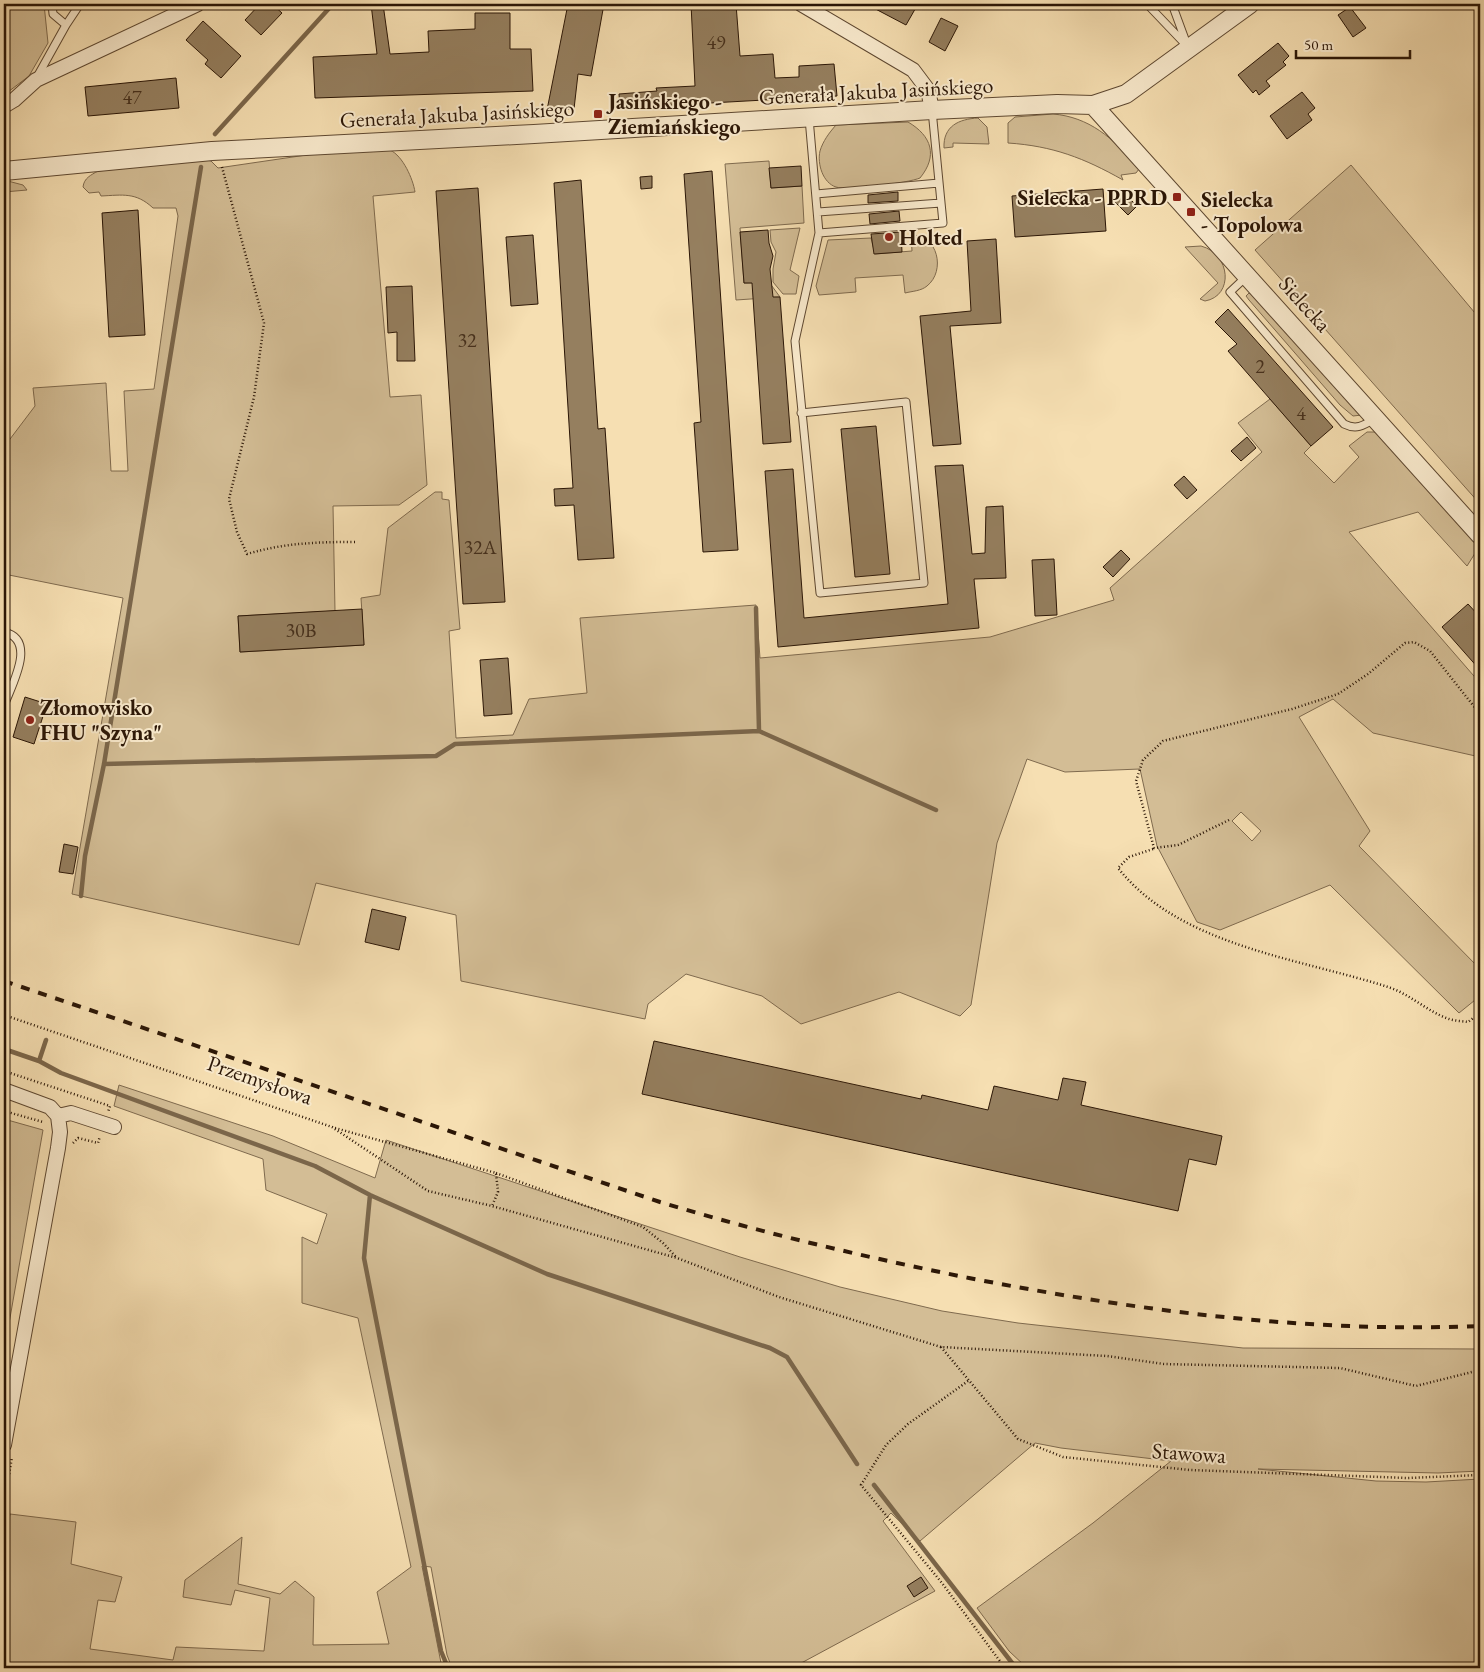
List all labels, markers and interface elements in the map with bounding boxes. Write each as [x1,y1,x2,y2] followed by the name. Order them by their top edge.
[1296,28,1410,60] scale bar
[706,29,726,55] house number: 49
[1304,35,1333,54] text: 50 m
[758,70,994,112] street label: Generała Jakuba Jasińskiego
[122,84,142,110] house number: 47
[606,87,741,141] place label: Jasińskiego - Ziemiańskiego
[339,93,575,135] street label: Generała Jakuba Jasińskiego
[592,108,604,120] marker: Jasińskiego - Ziemiańskiego
[1017,183,1167,212] place label: Sielecka - PPRD
[1201,185,1303,239] place label: Sielecka - Topolowa
[1171,191,1183,203] marker: Sielecka - PPRD
[1185,206,1197,218] marker: Sielecka - Topolowa
[899,223,963,252] place label: Holted
[883,231,895,243] marker: Holted
[1272,270,1338,338] street label: Sielecka
[457,327,477,353] house number: 32
[1255,353,1265,379] house number: 2
[1296,400,1306,426] house number: 4
[463,534,497,560] house number: 32A
[286,617,316,643] house number: 30B
[40,693,162,747] place label: Złomowisko FHU "Szyna"
[24,714,36,726] marker: Złomowisko FHU "Szyna"
[203,1048,317,1112] street label: Przemysłowa
[1151,1436,1227,1470] street label: Stawowa

